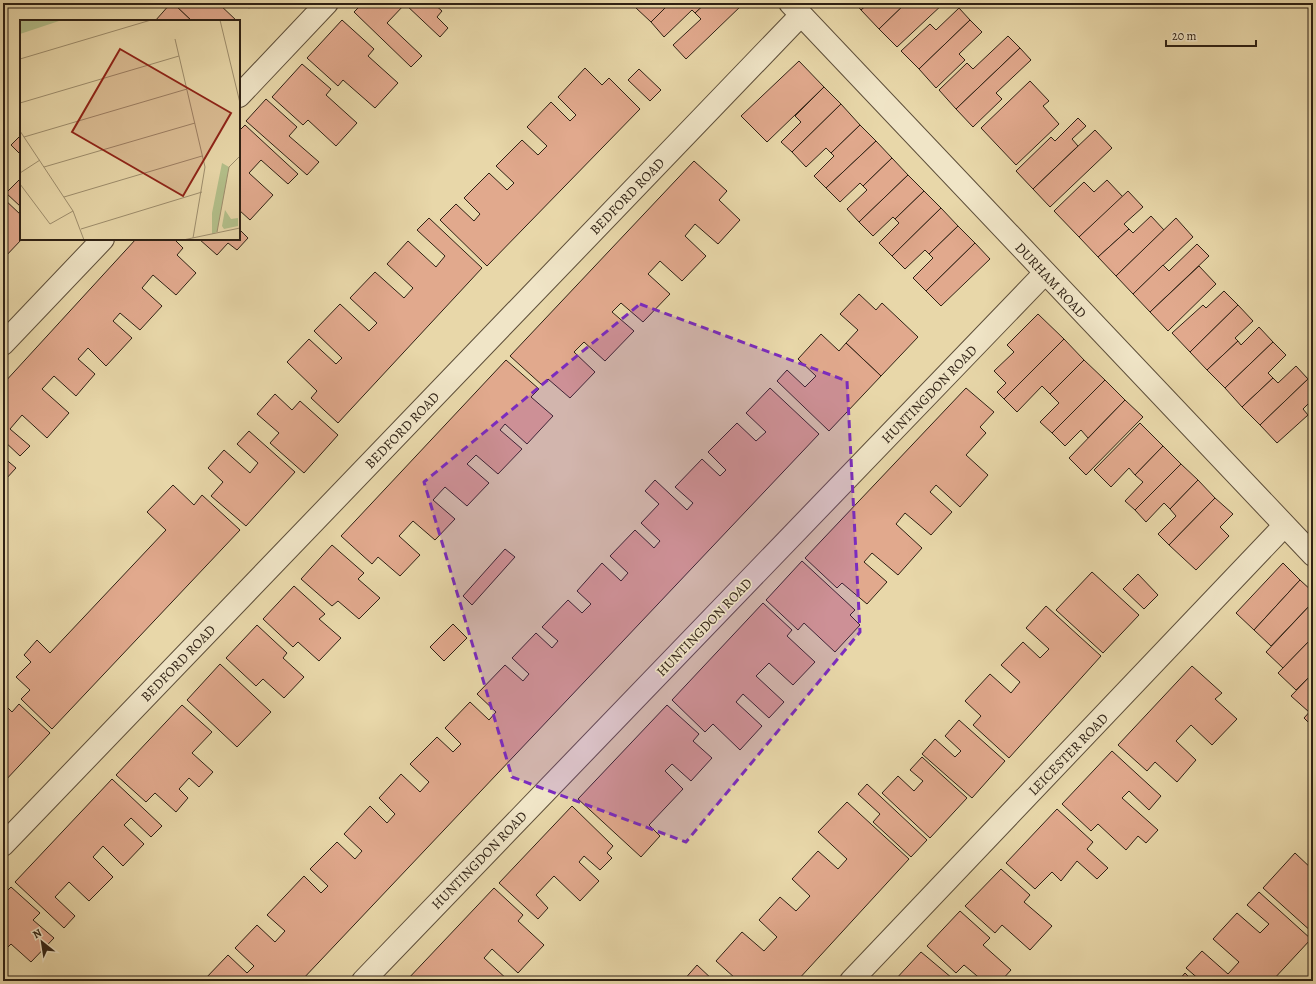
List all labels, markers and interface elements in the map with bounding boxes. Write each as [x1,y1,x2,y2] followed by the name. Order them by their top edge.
[20,20,240,240] inset map
[1166,22,1256,48] scale bar
[1172,28,1196,44] text: 20 m
[586,154,669,239] street label: BEDFORD ROAD
[1011,238,1091,322] street label: DURHAM ROAD
[877,341,982,448] street label: HUNTINGDON ROAD
[361,388,444,473] street label: BEDFORD ROAD
[652,574,757,681] street label: HUNTINGDON ROAD
[137,621,220,706] street label: BEDFORD ROAD
[1024,709,1113,800] street label: LEICESTER ROAD
[427,807,532,914] street label: HUNTINGDON ROAD
[22,922,62,962] north arrow
[30,925,44,942] text: N

